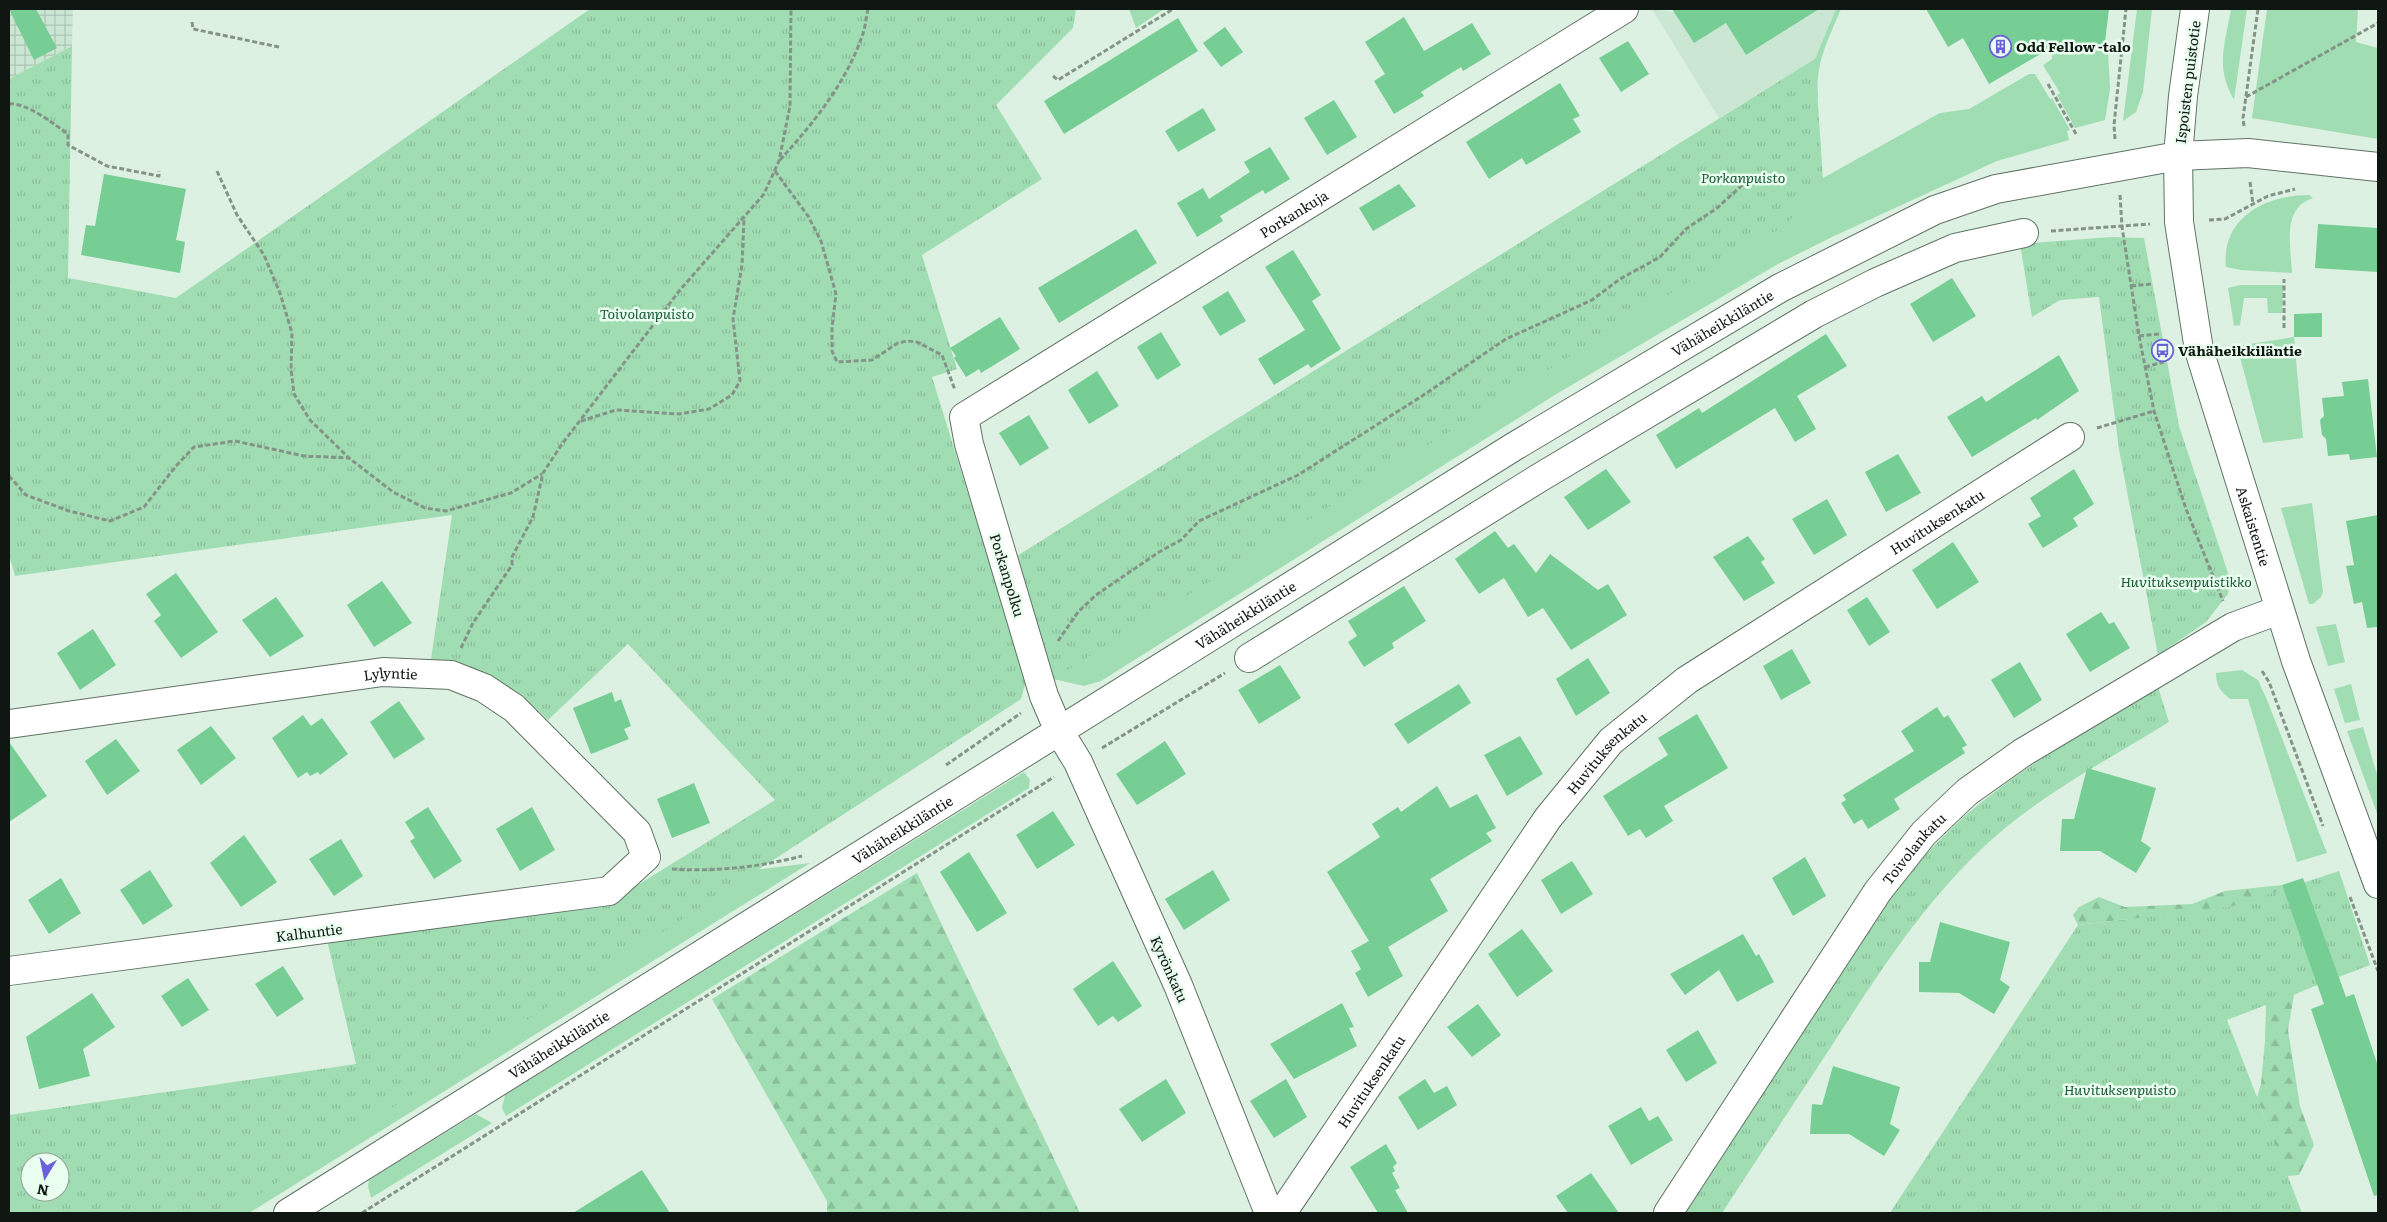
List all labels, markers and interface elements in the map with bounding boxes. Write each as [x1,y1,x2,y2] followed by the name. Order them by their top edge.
[2170,19,2204,145] street label: Ispoisten puistotie
[1988,34,2012,58] building icon: Odd Fellow -talo
[2016,36,2131,56] place label: Odd Fellow -talo
[1701,167,1785,187] park label: Porkanpuisto
[1255,184,1332,242] street label: Porkankuja
[1667,284,1777,361] street label: Vähäheikkiläntie
[600,303,694,323] park label: Toivolanpuisto
[2150,338,2174,362] bus stop icon: Vähäheikkiläntie
[2178,340,2302,360] place label: Vähäheikkiläntie
[1886,484,1988,559] street label: Huvituksenkatu
[2232,484,2276,569] street label: Askaistentie
[986,531,1030,619] street label: Porkanpolku
[2120,571,2252,591] park label: Huvituksenpuistikko
[1191,575,1300,654] street label: Vähäheikkiläntie
[362,662,418,685] street label: Lylyntie
[1562,707,1650,798] street label: Huvituksenkatu
[848,790,956,868] street label: Vähäheikkiläntie
[1877,808,1950,889] street label: Toivolankatu
[275,918,343,946] street label: Kalhuntie
[1146,932,1194,1006] street label: Kyrönkatu
[504,1005,613,1083] street label: Vähäheikkiläntie
[1332,1031,1409,1132] street label: Huvituksenkatu
[2064,1079,2176,1099] park label: Huvituksenpuisto
[20,1152,70,1202] north arrow
[35,1180,50,1202] text: N

